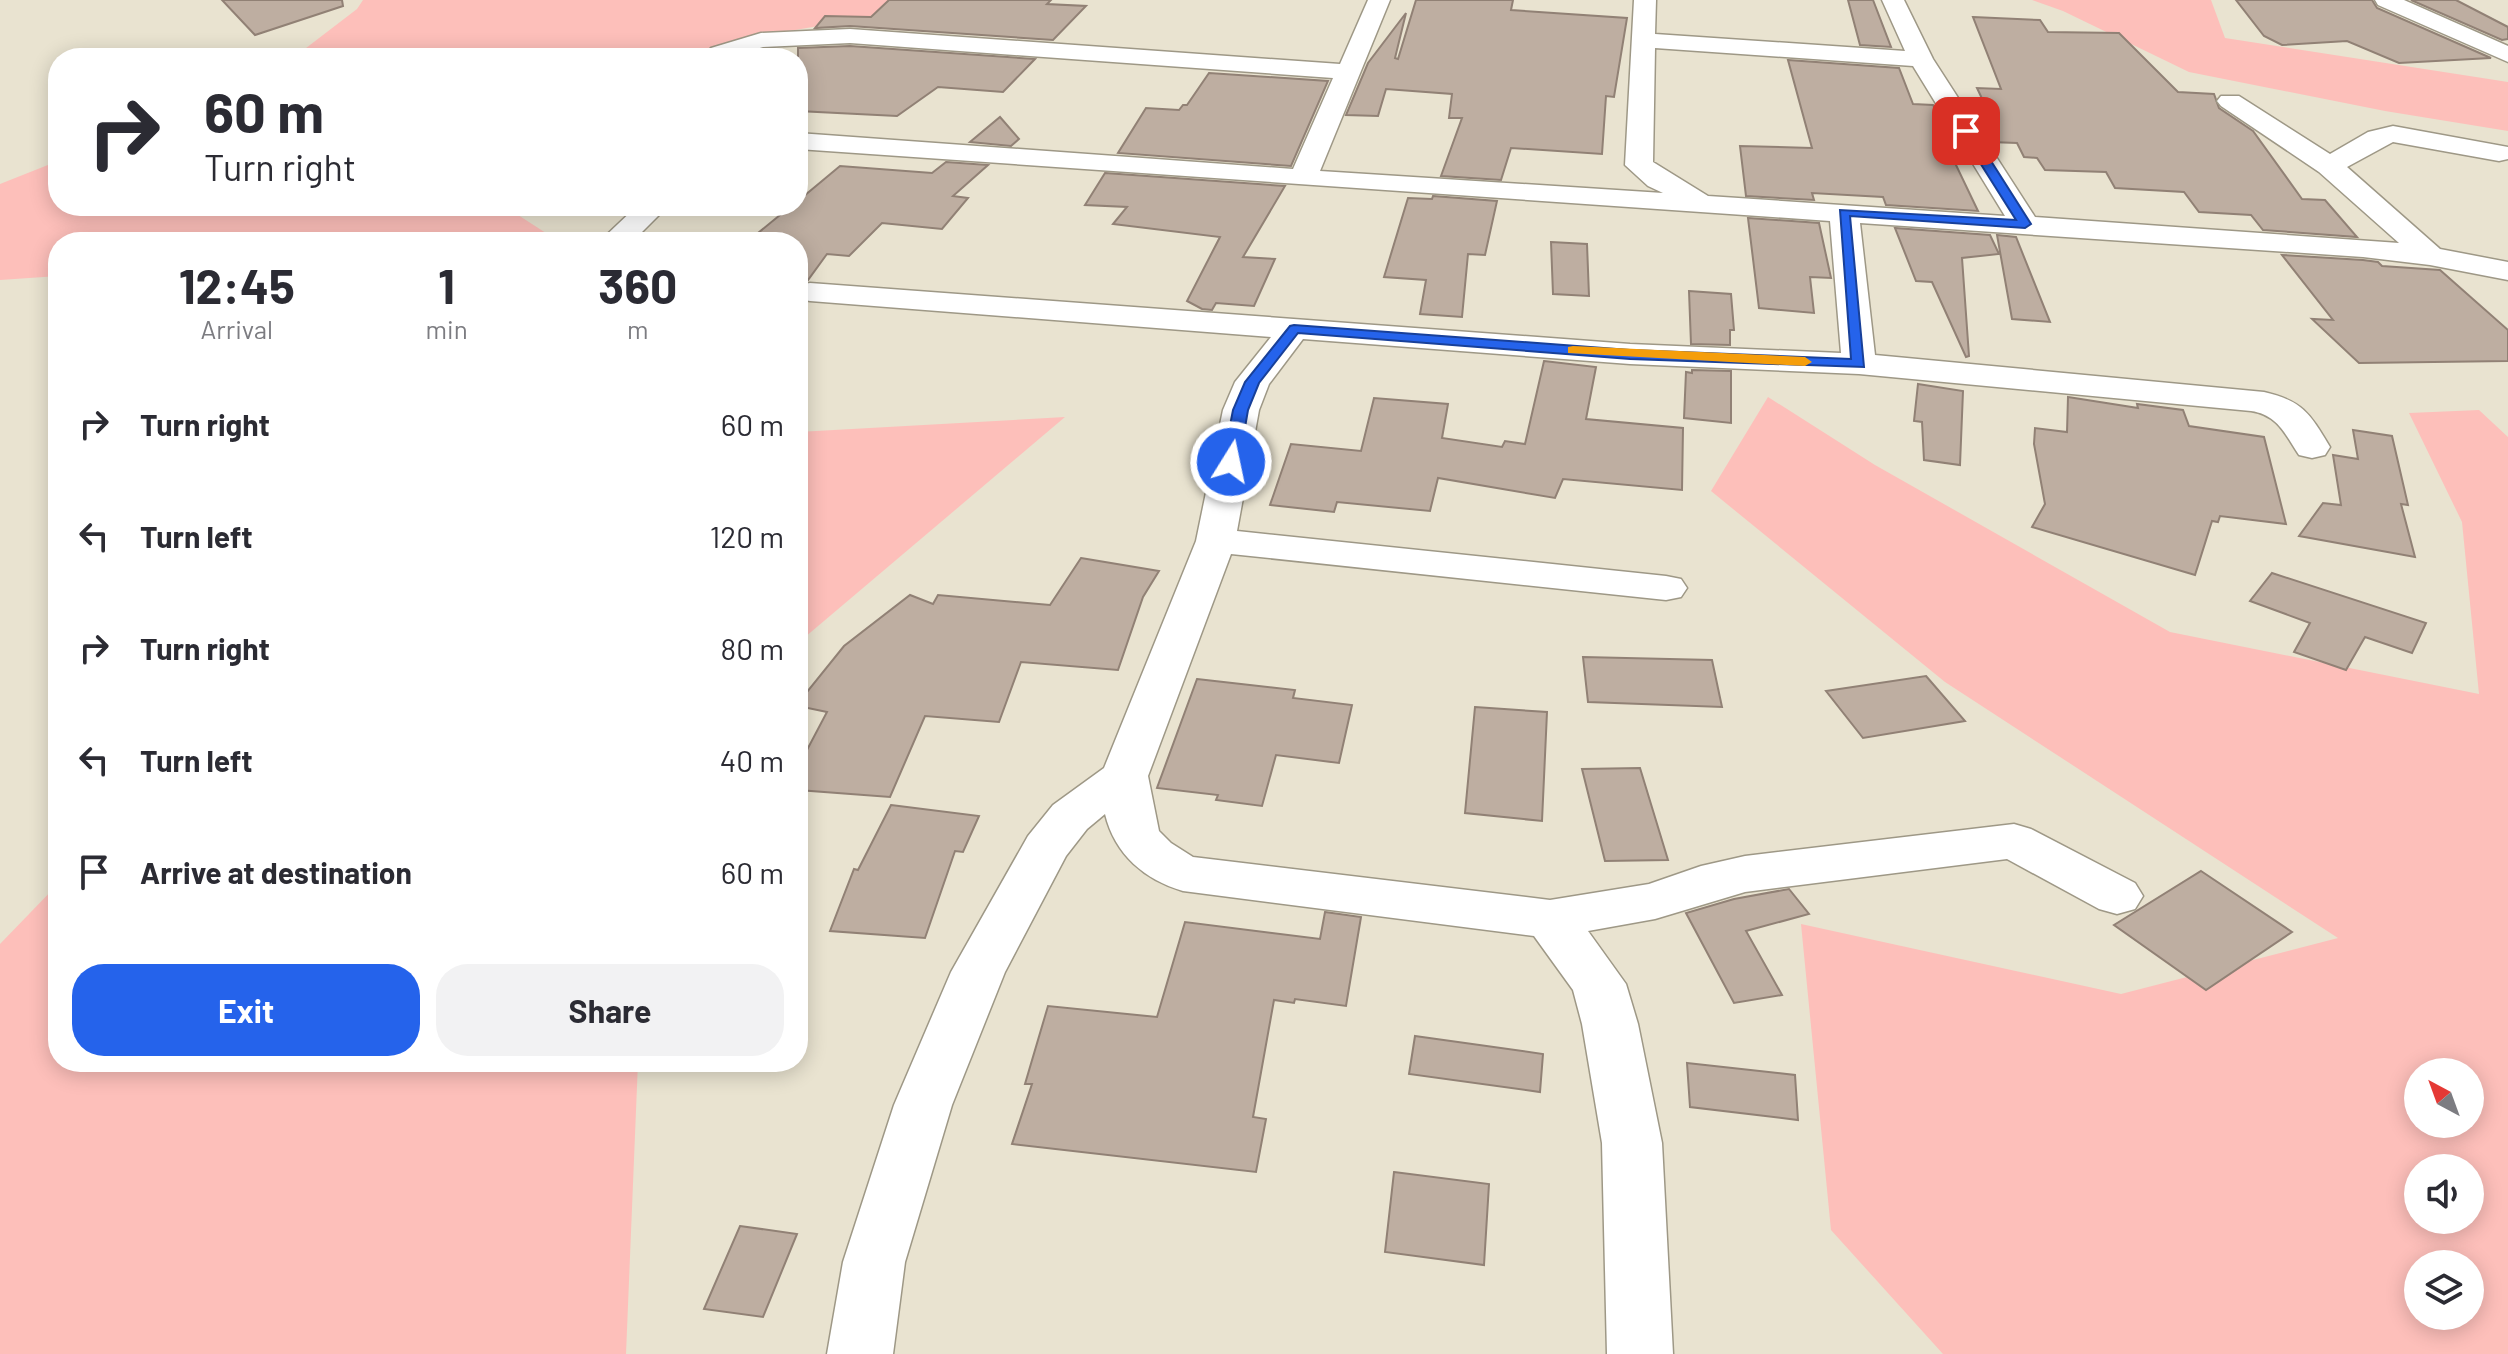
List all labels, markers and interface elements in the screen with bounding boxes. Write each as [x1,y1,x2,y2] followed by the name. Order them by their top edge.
[204,77,324,144] text: 60 m
[72,80,176,184] icon: right
[1932,97,2000,165] pin
[1944,109,1988,153] icon: arrive
[204,145,356,188] text: Turn right
[179,256,295,314] text: 12:45
[438,256,455,314] text: 1
[598,256,677,314] text: 360
[200,313,273,344] text: Arrival
[426,313,468,344] text: min
[627,313,649,344] text: m
[72,402,116,446] icon: right
[140,406,270,442] text: Turn right
[721,406,784,442] text: 60 m
[1189,420,1273,504] position arrow
[72,514,116,558] icon: left
[140,518,253,554] text: Turn left
[710,518,784,554] text: 120 m
[72,626,116,670] icon: right
[140,630,270,666] text: Turn right
[721,630,784,666] text: 80 m
[72,738,116,782] icon: left
[140,742,253,778] text: Turn left
[720,742,784,778] text: 40 m
[72,850,116,894] icon: arrive
[140,854,412,890] text: Arrive at destination
[721,854,784,890] text: 60 m
[72,964,420,1056] button: Exit
[436,964,784,1056] button: Share
[2404,1058,2484,1138] north arrow
[2404,1058,2484,1330] map controls
[2404,1154,2484,1234] button: sound
[2404,1250,2484,1330] button: layers

